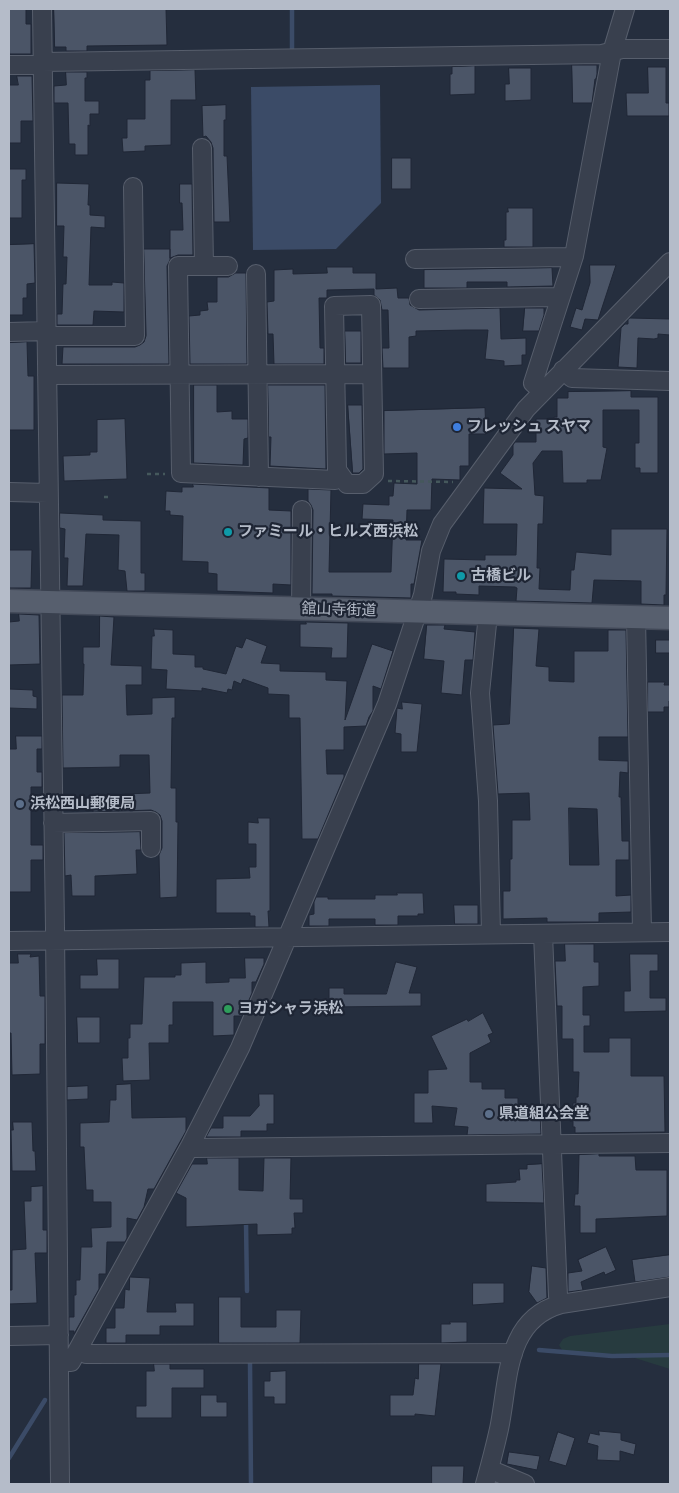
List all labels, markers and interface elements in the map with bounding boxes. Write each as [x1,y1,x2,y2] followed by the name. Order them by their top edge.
[467,418,591,436] place label: フレッシュ スヤマ
[451,421,463,433] marker: フレッシュ スヤマ
[238,523,418,541] place label: ファミール・ヒルズ西浜松
[222,526,234,538] marker: ファミール・ヒルズ西浜松
[471,567,531,585] place label: 古橋ビル
[455,570,467,582] marker: 古橋ビル
[301,600,377,620] street label: 舘山寺街道
[30,795,135,813] place label: 浜松西山郵便局
[14,798,26,810] marker: 浜松西山郵便局
[238,1000,343,1018] place label: ヨガシャラ浜松
[222,1003,234,1015] marker: ヨガシャラ浜松
[499,1105,589,1123] place label: 県道組公会堂
[483,1108,495,1120] marker: 県道組公会堂

